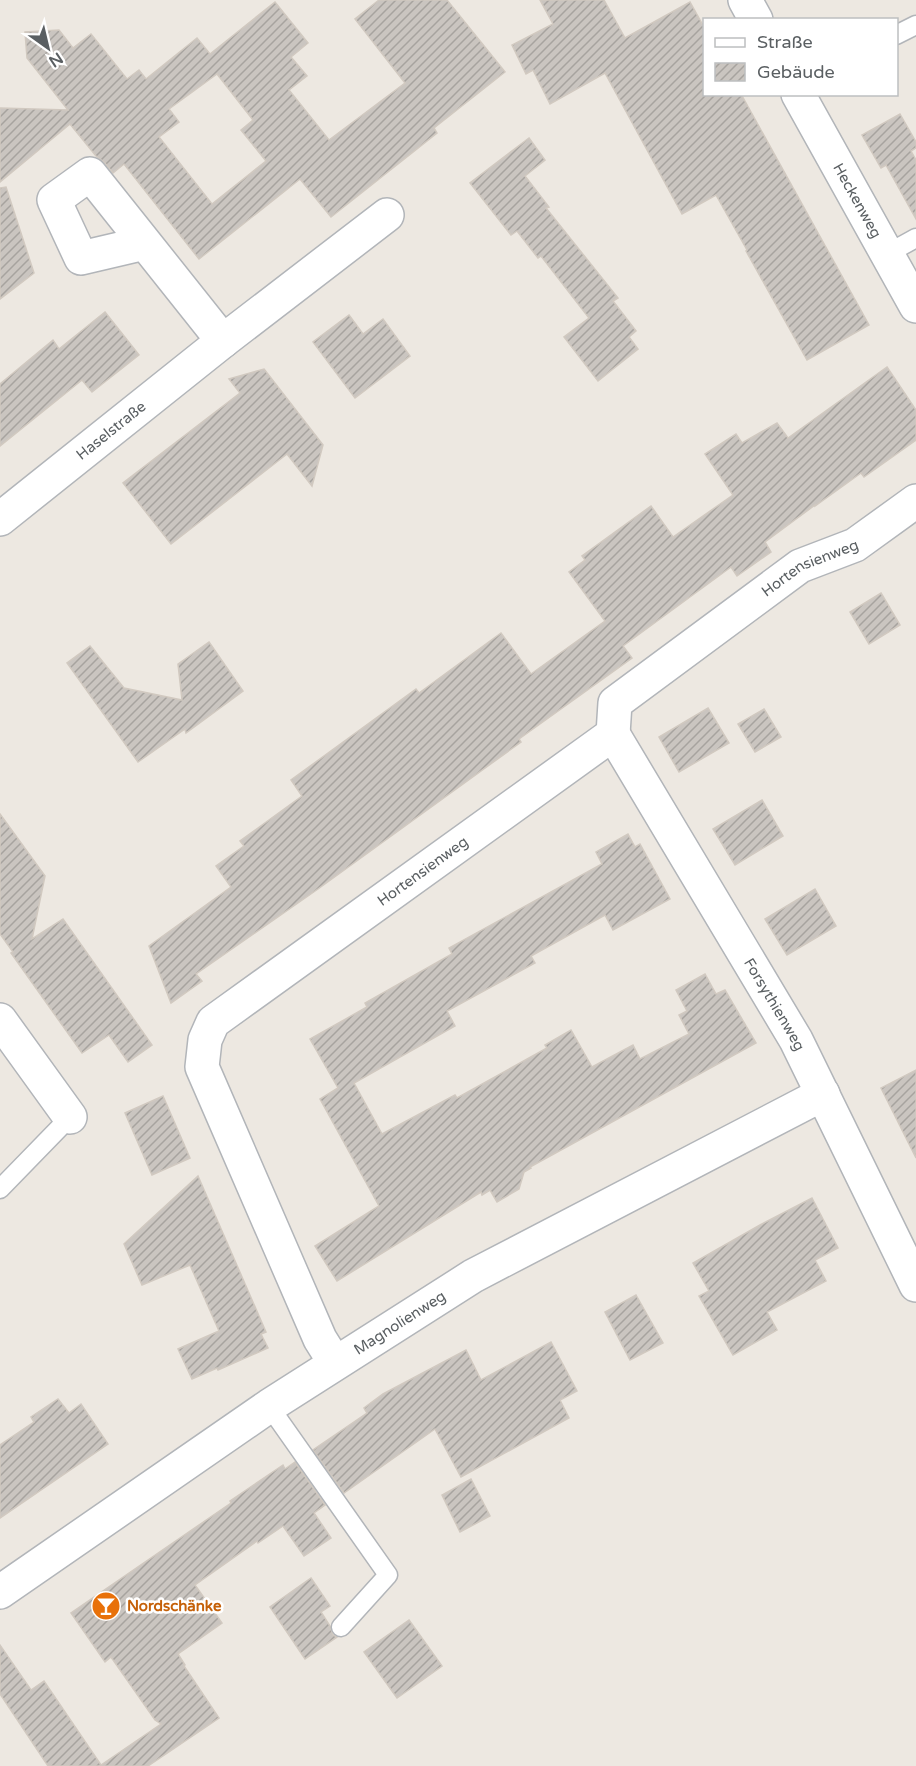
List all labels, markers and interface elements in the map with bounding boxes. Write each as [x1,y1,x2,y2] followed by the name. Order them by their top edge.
[18,18,78,78] north arrow
[703,18,898,96] legend
[757,31,813,53] text: Straße
[45,48,67,71] text: N
[757,61,835,83] text: Gebäude
[829,160,885,241] street label: Heckenweg
[73,397,149,464] street label: Haselstraße
[758,536,861,600] street label: Hortensienweg
[374,832,472,910] street label: Hortensienweg
[740,955,809,1054] street label: Forsythienweg
[350,1287,449,1359] street label: Magnolienweg
[90,1590,122,1622] bar icon: Nordschänke
[127,1597,222,1615] place label: Nordschänke

